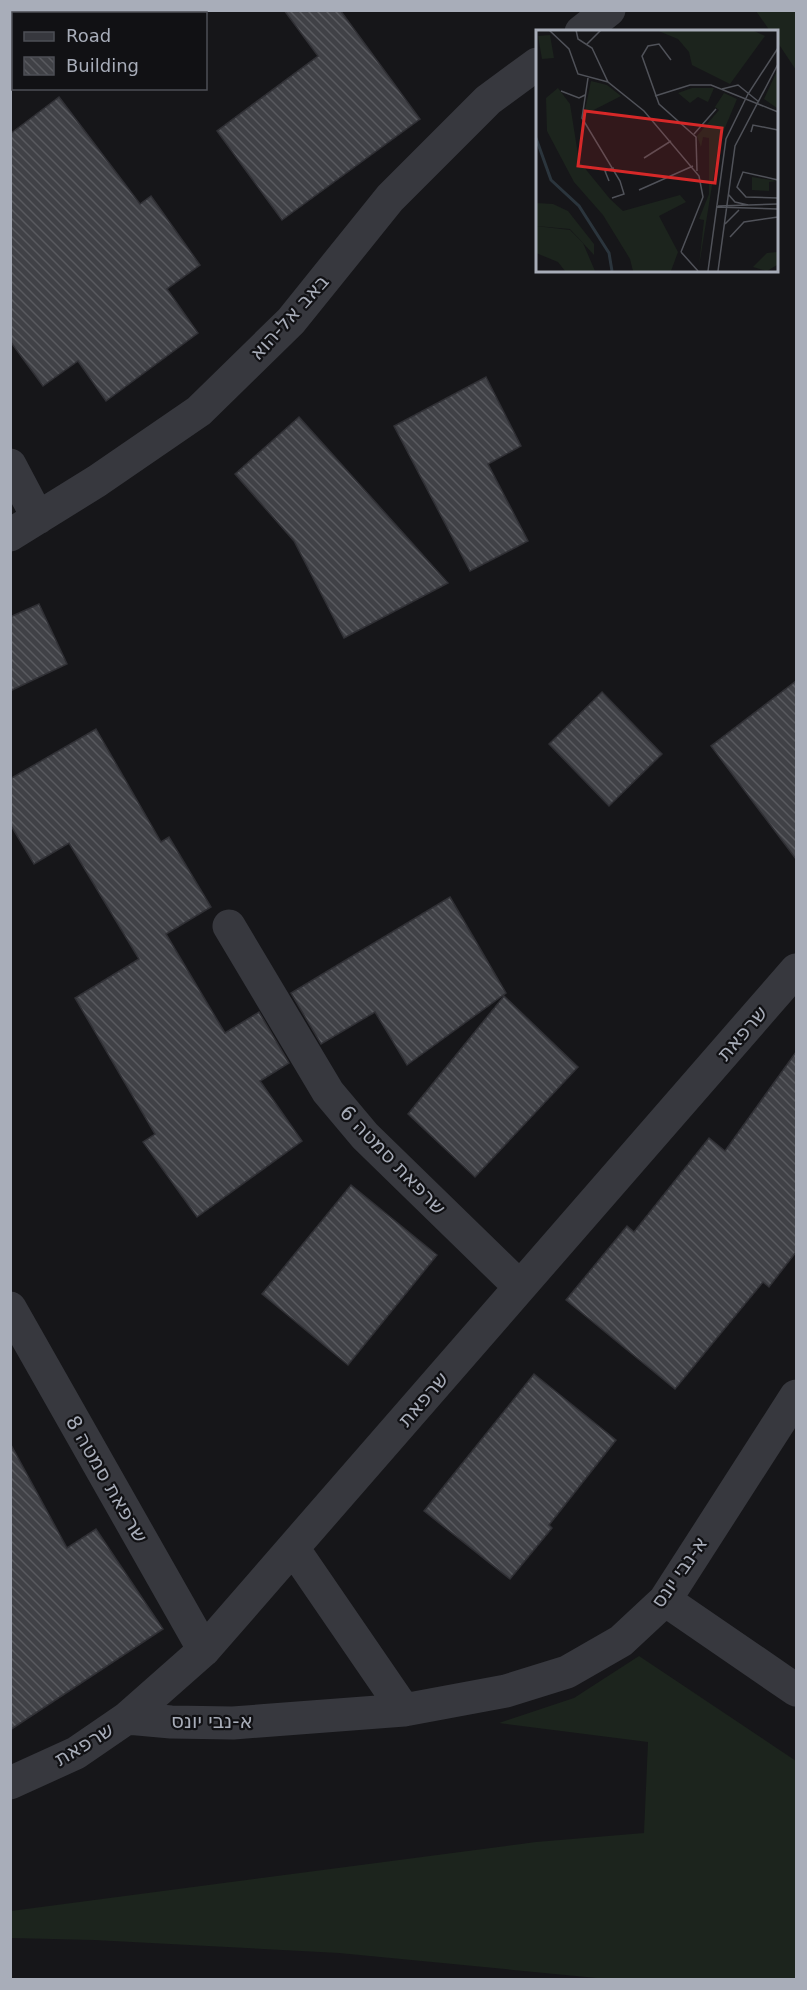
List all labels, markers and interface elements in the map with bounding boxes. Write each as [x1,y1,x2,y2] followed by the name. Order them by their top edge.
[12,12,207,90] legend
[66,25,111,46] text: Road
[536,30,777,272] inset map
[66,55,139,76] text: Building
[244,269,334,365] street label: באב אל-הוא
[712,1001,772,1065] street label: שרפאת
[335,1100,451,1220] street label: שרפאת סמטה 6
[393,1367,453,1431] street label: שרפאת
[61,1411,153,1547] street label: שרפאת סמטה 8
[646,1532,712,1612] street label: א-נבי יונס
[171,1709,253,1733] street label: א-נבי יונס
[50,1717,118,1771] street label: שרפאת

